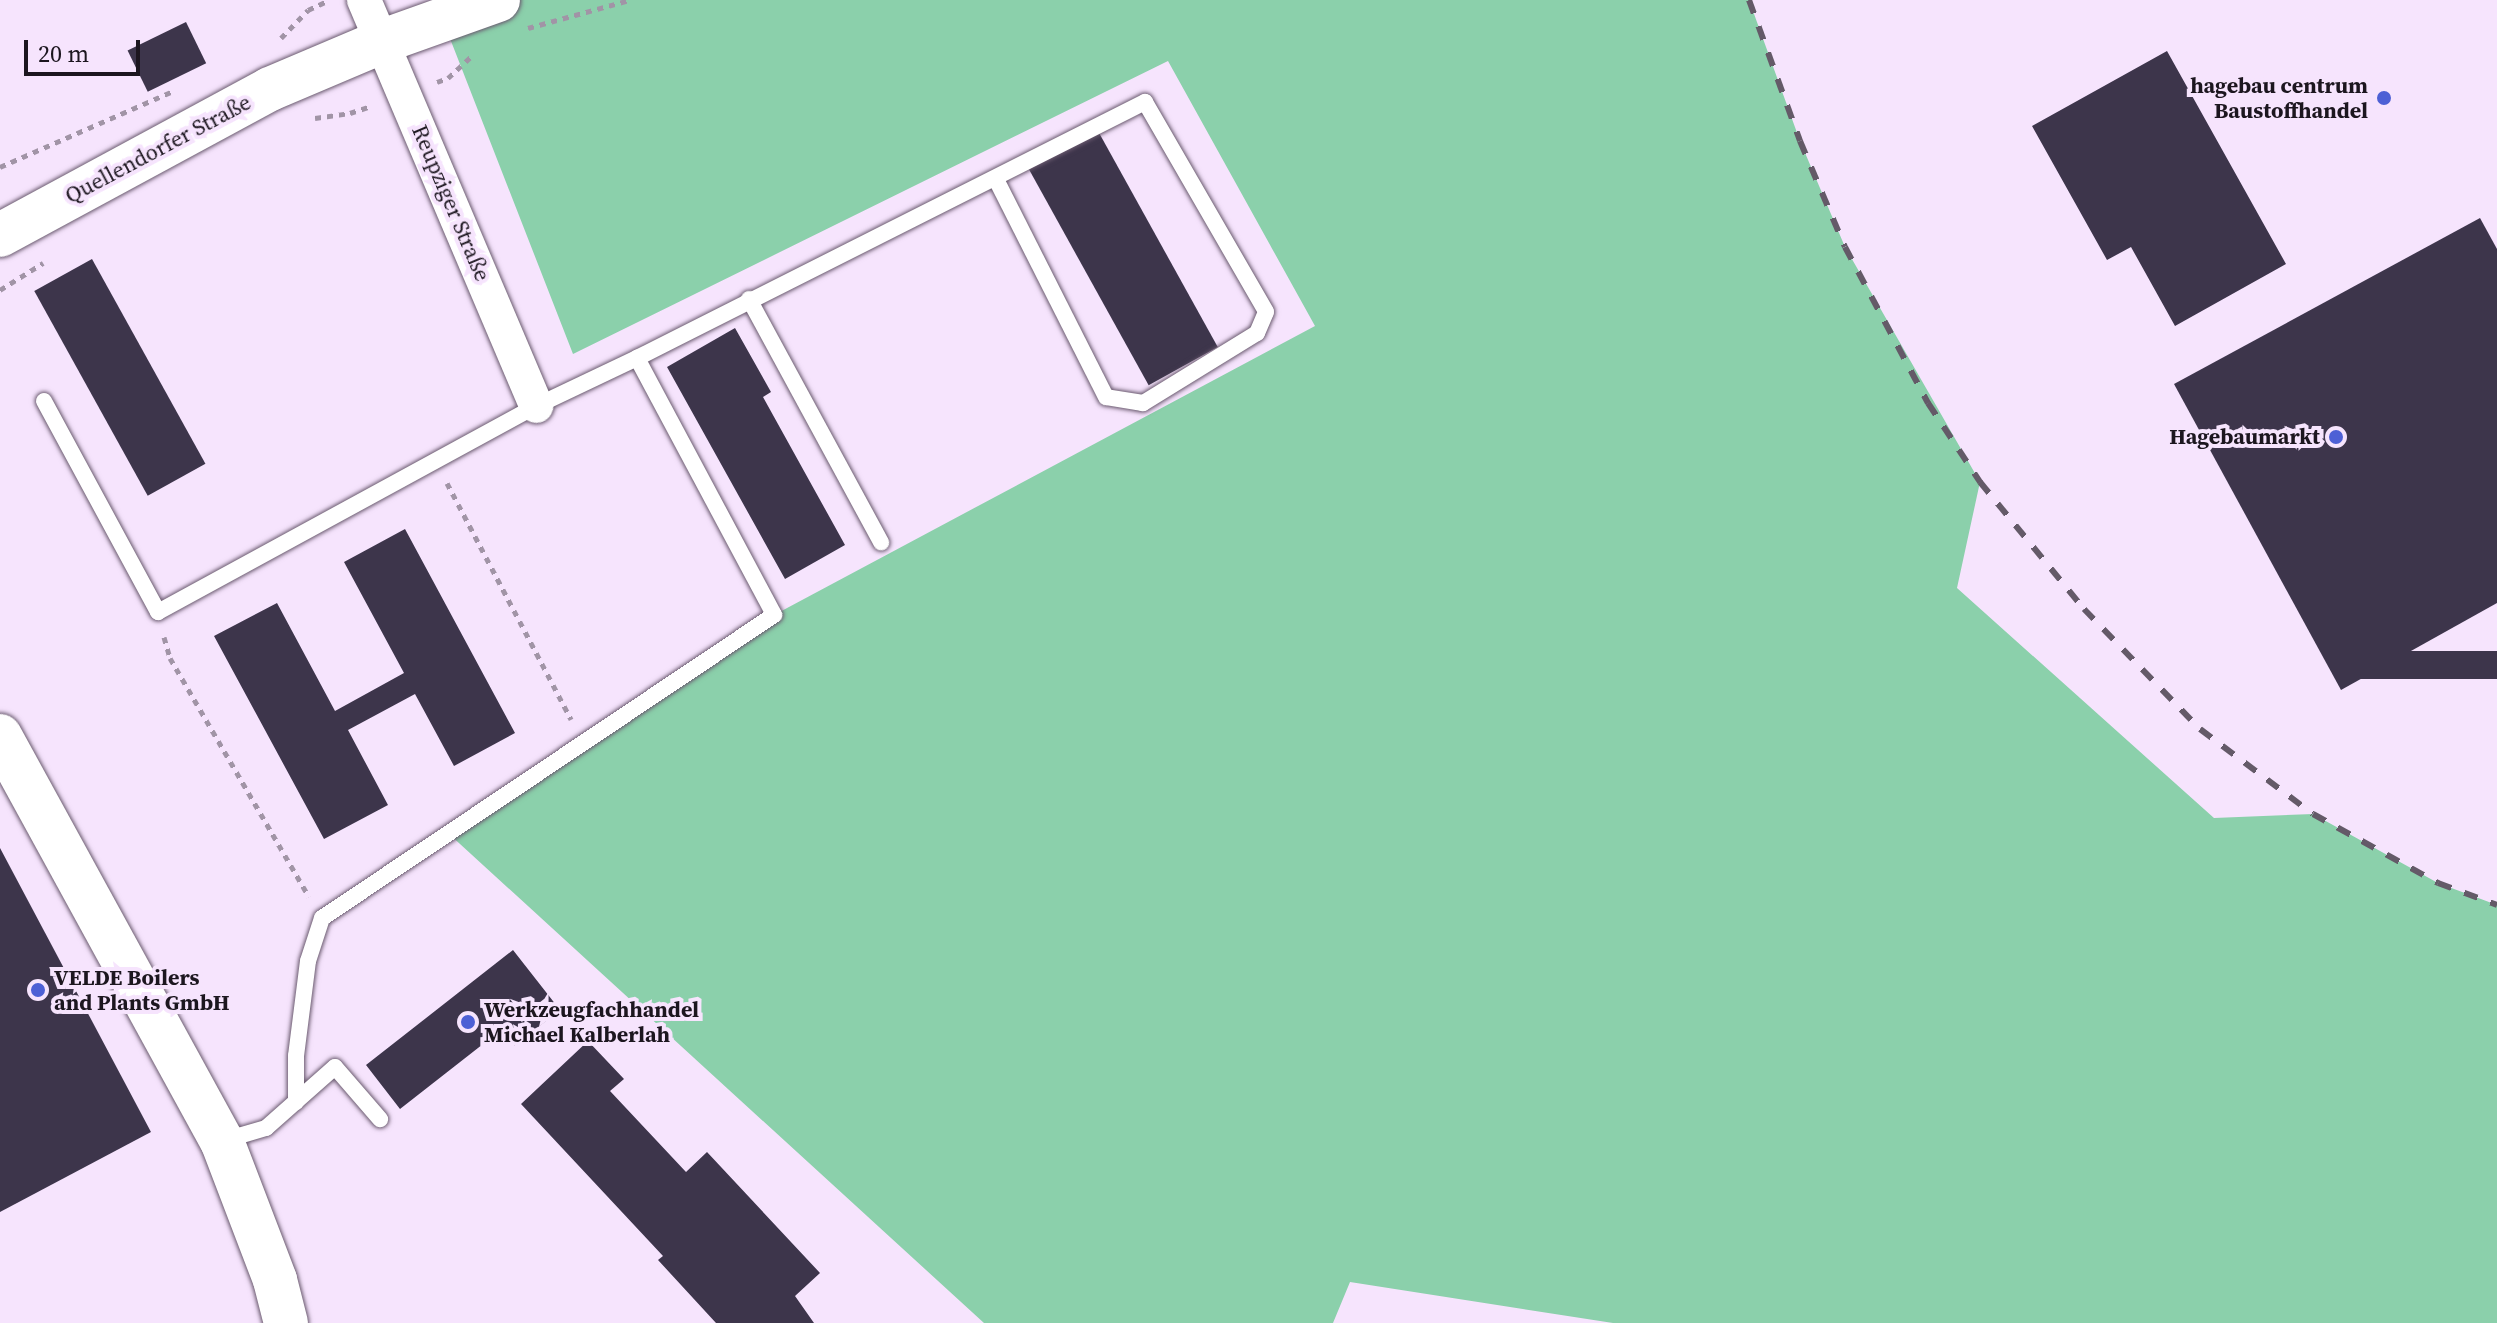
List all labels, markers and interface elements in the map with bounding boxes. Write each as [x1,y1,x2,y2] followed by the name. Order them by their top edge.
[28,24,144,74] scale bar
[38,37,89,70] text: 20 m
[2190,72,2368,124] place label: hagebau centrum Baustoffhandel
[61,89,255,209] street label: Quellendorfer Straße
[2375,89,2393,107] marker: hagebau centrum Baustoffhandel
[406,121,496,285] street label: Reupziger Straße
[2169,424,2320,450] place label: Hagebaumarkt
[2327,428,2345,446] marker: Hagebaumarkt
[54,964,229,1016] place label: VELDE Boilers and Plants GmbH
[29,981,47,999] marker: VELDE Boilers and Plants GmbH
[484,996,699,1048] place label: Werkzeugfachhandel Michael Kalberlah
[459,1013,477,1031] marker: Werkzeugfachhandel Michael Kalberlah

